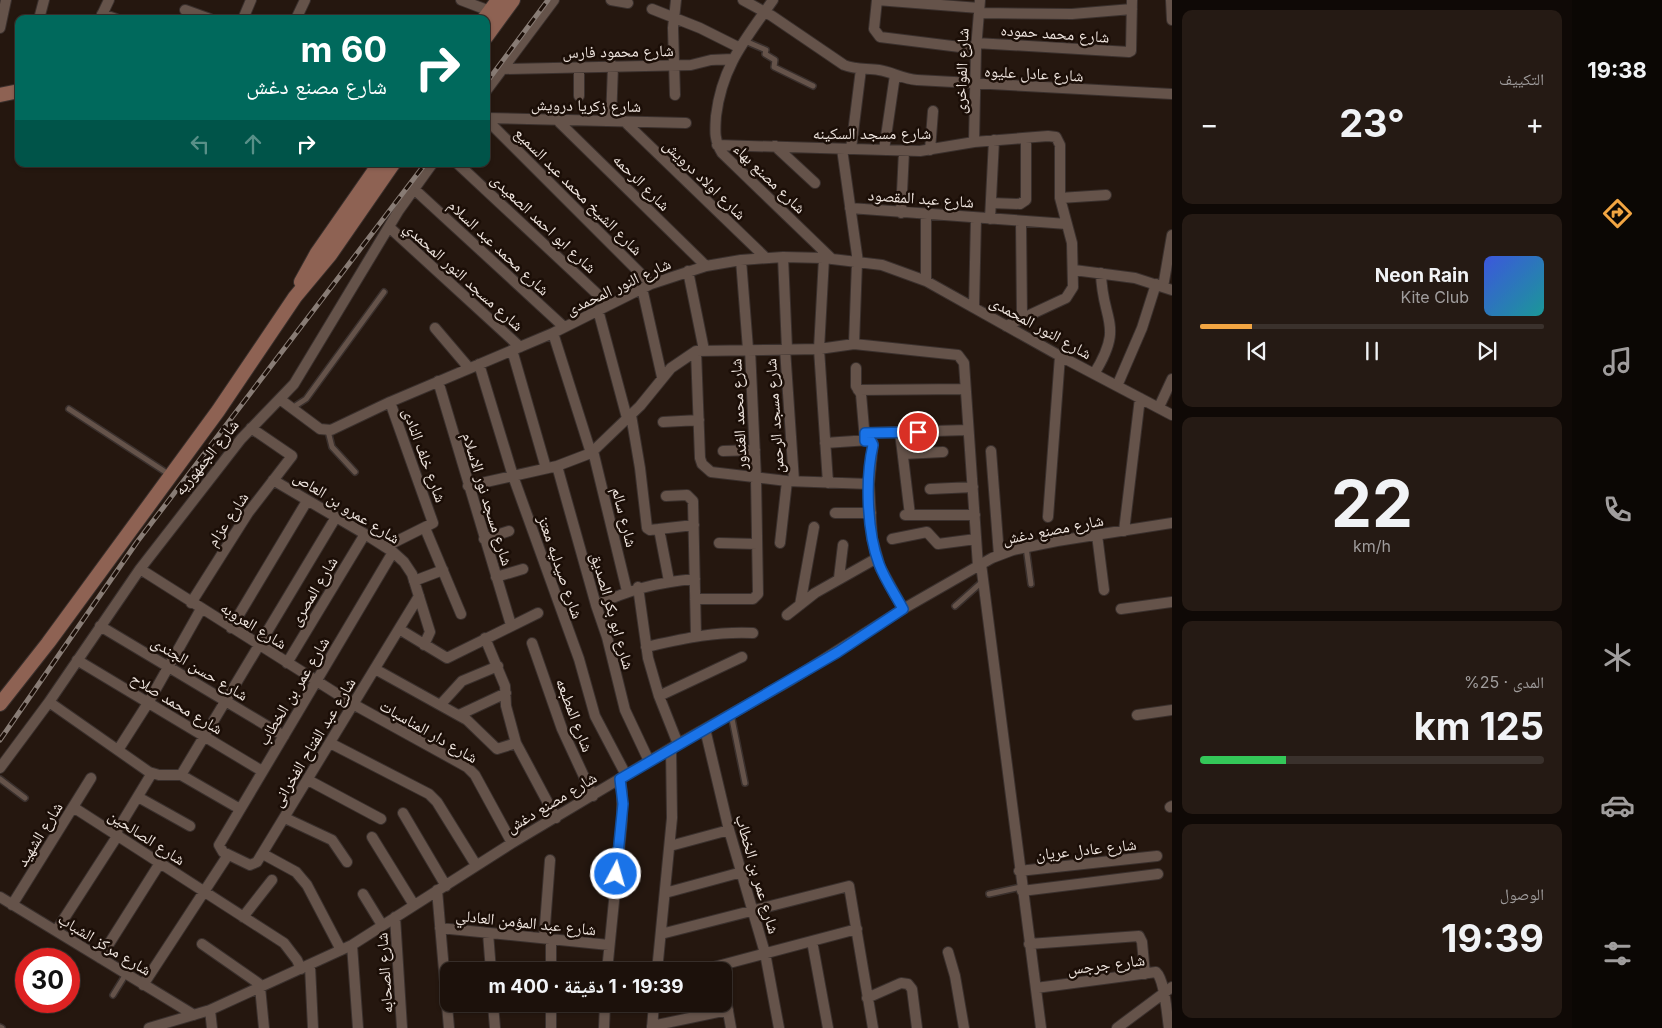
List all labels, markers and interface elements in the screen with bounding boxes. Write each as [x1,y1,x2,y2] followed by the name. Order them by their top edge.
[1000,19,1110,48] street label: شارع محمد حموده
[300,28,387,70] text: 60 m
[950,28,973,114] street label: شارع الفواخرى
[405,35,470,100] icon: right
[562,40,674,63] street label: شارع محمود فارس
[1587,57,1647,83] text: 19:38
[984,60,1084,87] street label: شارع عادل عليوه
[1499,69,1544,89] text: التكييف
[246,73,387,99] text: شارع مصنع دغش
[531,94,641,117] street label: شارع زكريا درويش
[1339,100,1405,146] text: 23°
[1200,107,1219,141] text: −
[1525,107,1544,141] text: +
[510,123,647,260] street label: شارع الشيخ محمد عبد السميع
[813,123,931,144] street label: شارع مسجد السكينه
[186,130,214,158] icon: left
[239,130,267,158] icon: ahead
[292,130,320,158] icon: right
[659,134,751,224] street label: شارع اولاد درويش
[729,138,810,218] street label: شارع مصنع بهاء
[609,149,675,215] street label: شارع الرحمه
[486,169,601,278] street label: شارع ابو احمد الصعيدى
[867,184,975,213] street label: شارع عبد المقصود
[443,195,554,300] street label: شارع محمد عبد السلام
[1600,196,1635,231] icon: directions
[398,217,528,337] street label: شارع مسجد النور المحمدي
[562,253,674,320] street label: شارع النور المحمدى
[1375,264,1469,287] text: Neon Rain
[1400,287,1469,307] text: Kite Club
[986,291,1095,364] street label: شارع النور المحمدى
[1243,337,1271,365] icon: previous
[1358,337,1386,365] icon: pause
[1473,337,1501,365] icon: next
[1600,344,1635,379] icon: music
[725,358,752,471] street label: شارع محمد الغندور
[760,358,789,474] street label: شارع مسجد الرحمن
[398,405,451,505] street label: شارع خلف النادى
[897,411,939,453] pin
[169,415,243,500] street label: شارع الجمهوريه
[904,418,932,446] icon: arrive
[457,430,518,568] street label: شارع مسجد نور الاسلام
[1331,464,1413,543] text: 22
[290,466,404,549] street label: شارع عمرو بن العاص
[607,485,642,549] street label: شارع سالم
[202,488,253,550] street label: شارع عزام
[1600,492,1635,527] icon: phone
[1001,509,1105,550] street label: شارع مصنع دغش
[533,512,588,622] street label: شارع صيدليه معتز
[1353,536,1391,556] text: km/h
[586,550,639,672] street label: شارع ابو بكر الصديق
[284,553,342,630] street label: شارع المصرى
[217,597,291,654] street label: شارع العروبه
[147,631,252,706] street label: شارع حسن الجندى
[253,633,334,749] street label: شارع عمر بن الخطاب
[1600,640,1635,675] icon: climate
[127,668,227,739] street label: شارع محمد صلاح
[1464,672,1544,692] text: المدى · 25%
[266,674,360,811] street label: شارع عبد الفتاح الفخرانى
[551,675,598,755] street label: شارع المطبعه
[376,695,482,768] street label: شارع دار المناسبات
[1414,703,1544,749] text: 125 km
[502,767,601,838] street label: شارع مصنع دغش
[1600,788,1635,823] icon: car
[11,798,67,870] street label: شارع الشهيد
[104,805,189,870] street label: شارع الصالحين
[730,812,785,936] street label: شارع عمر بن الخطاب
[1035,834,1137,865] street label: شارع عادل عريان
[589,847,641,899] position arrow
[1500,884,1544,904] text: الوصول
[454,905,597,942] street label: شارع عبد المؤمن العادلي
[54,908,155,981] street label: شارع مركز الشباب
[1441,915,1544,961] text: 19:39
[371,932,398,1014] street label: شارع الصحابه
[1600,936,1635,971] icon: filters
[15,948,80,1013] speed limit sign: 30
[1066,949,1146,980] street label: شارع جرجس
[488,975,684,998] text: 19:39 · 1 دقيقة · 400 m

